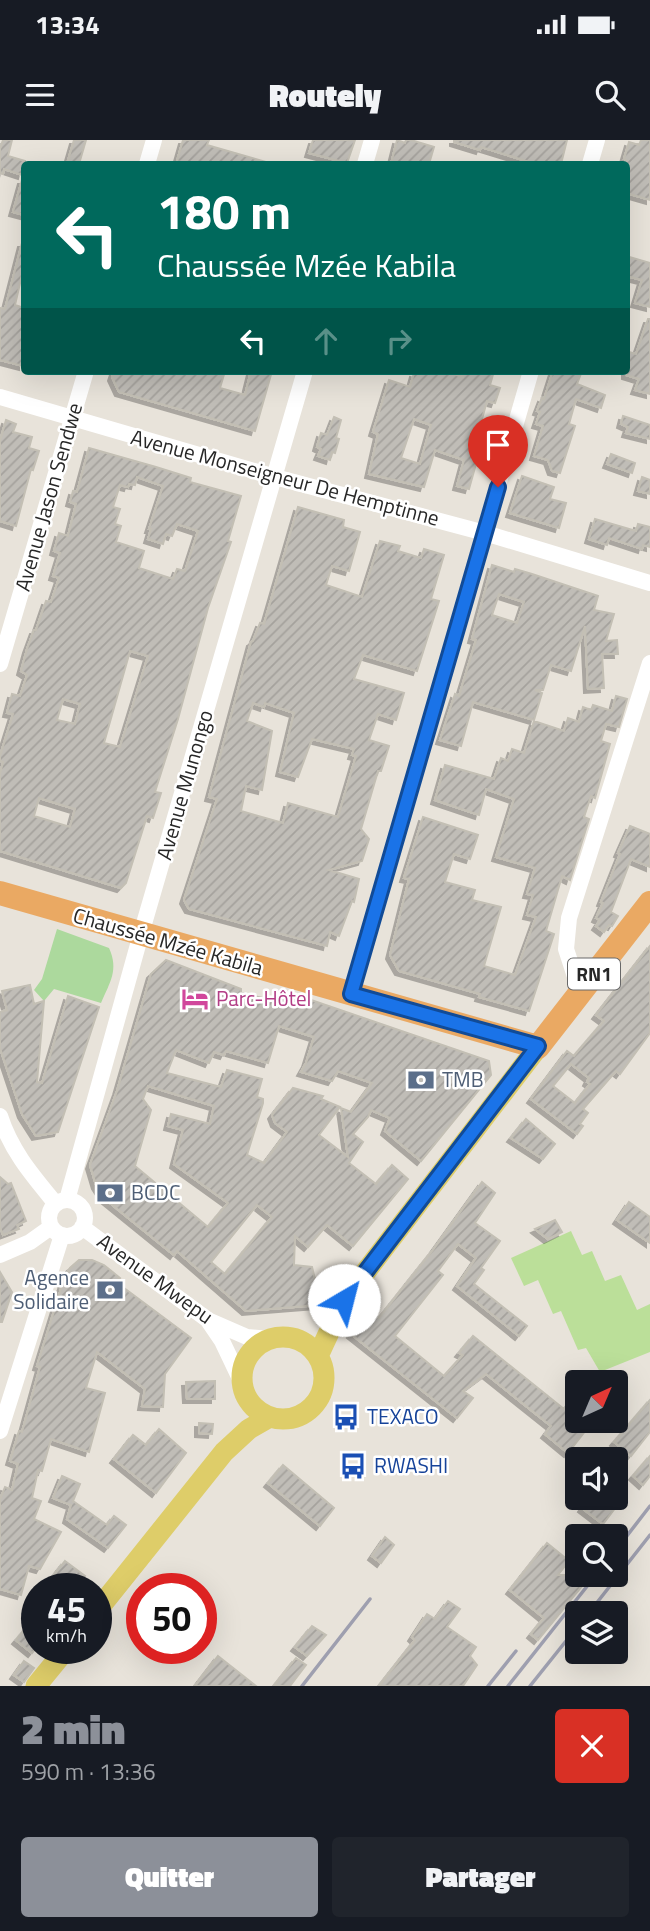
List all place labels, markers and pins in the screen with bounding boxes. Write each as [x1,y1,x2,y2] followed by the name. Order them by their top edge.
[468,415,528,487] pin
[216,982,311,1014] place label: Parc-Hôtel
[180,984,210,1014] hotel icon: Parc-Hôtel
[442,1063,484,1095] place label: TMB
[406,1065,436,1095] bank icon: TMB
[131,1176,180,1208] place label: BCDC
[95,1178,125,1208] bank icon: BCDC
[13,1261,89,1317] place label: Agence Solidaire
[95,1275,125,1305] bank icon: Agence Solidaire
[367,1400,439,1432] place label: TEXACO
[331,1402,361,1432] bus stop icon: TEXACO
[374,1449,448,1481] place label: RWASHI
[338,1451,368,1481] bus stop icon: RWASHI

